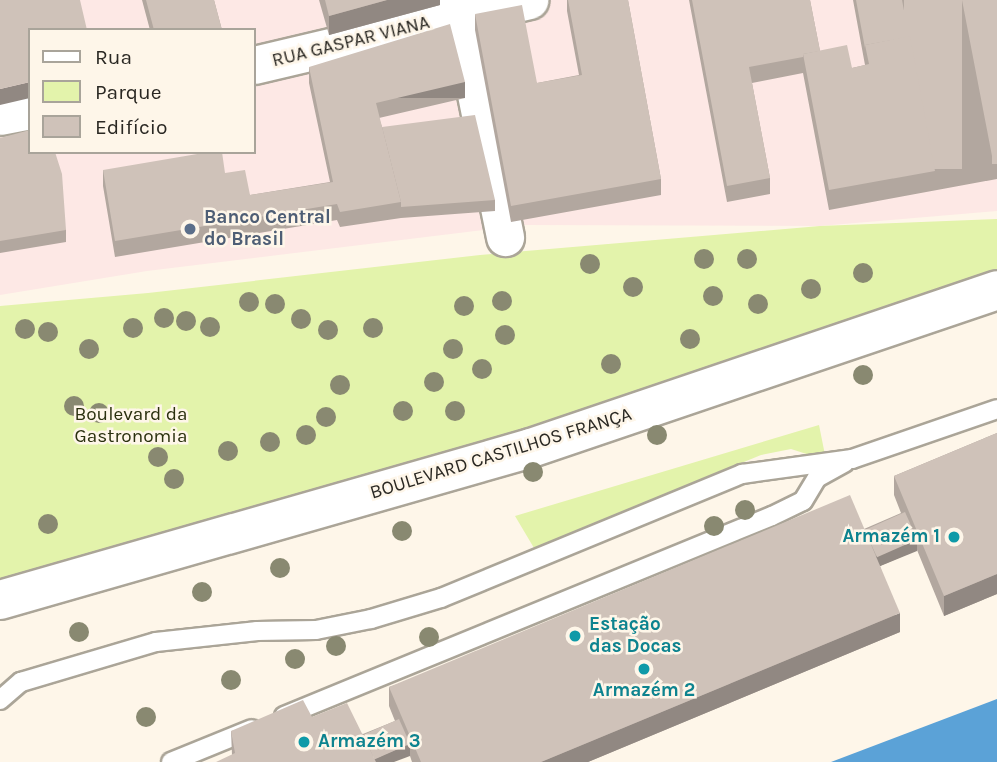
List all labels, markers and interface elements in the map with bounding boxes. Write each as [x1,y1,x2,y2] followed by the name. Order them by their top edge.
[270,11,432,73] street label: RUA GASPAR VIANA
[28,28,256,154] legend
[95,45,132,69] text: Rua
[95,80,162,104] text: Parque
[95,115,168,139] text: Edifício
[204,207,331,251] place label: Banco Central do Brasil
[182,221,198,237] marker: Banco Central do Brasil
[367,403,635,505] street label: BOULEVARD CASTILHOS FRANÇA
[74,404,188,448] park label: Boulevard da Gastronomia
[842,526,940,548] place label: Armazém 1
[946,529,962,545] marker: Armazém 1
[589,614,682,658] place label: Estação das Docas
[567,628,583,644] marker: Estação das Docas
[636,661,652,677] marker: Armazém 2
[593,680,695,702] place label: Armazém 2
[318,731,421,753] place label: Armazém 3
[296,734,312,750] marker: Armazém 3

